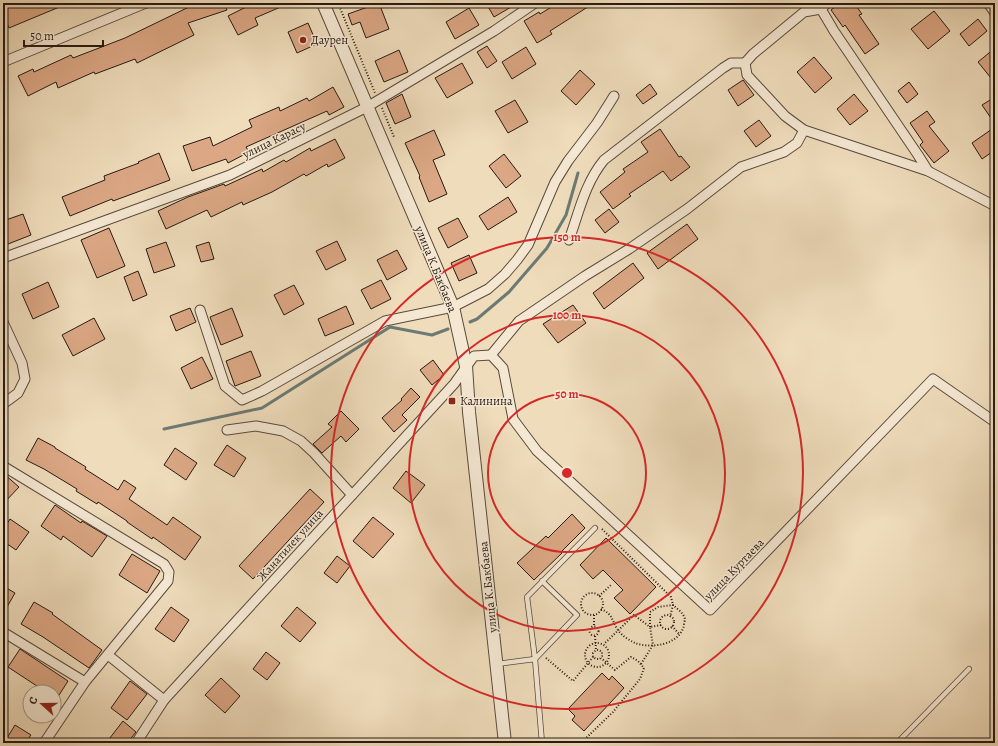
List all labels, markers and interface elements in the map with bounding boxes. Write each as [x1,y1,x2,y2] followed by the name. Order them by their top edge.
[24,22,103,48] scale bar
[30,28,54,44] text: 50 m
[311,32,348,48] place label: Даурен
[298,35,308,45] marker: Даурен
[239,118,309,163] street label: улица Карасу
[411,223,461,315] street label: улица К.Бакбаева
[553,229,581,245] text: 150 m
[553,307,581,323] text: 100 m
[555,386,579,402] text: 50 m
[460,393,513,409] place label: Калинина
[447,396,457,406] marker: Калинина
[560,466,574,480] centre of rings
[253,505,327,585] street label: Жанатилек улица
[700,534,768,604] street label: улица Куртаева
[475,540,501,634] street label: улица К.Бакбаева
[22,684,62,724] north arrow
[25,695,41,706] text: С

